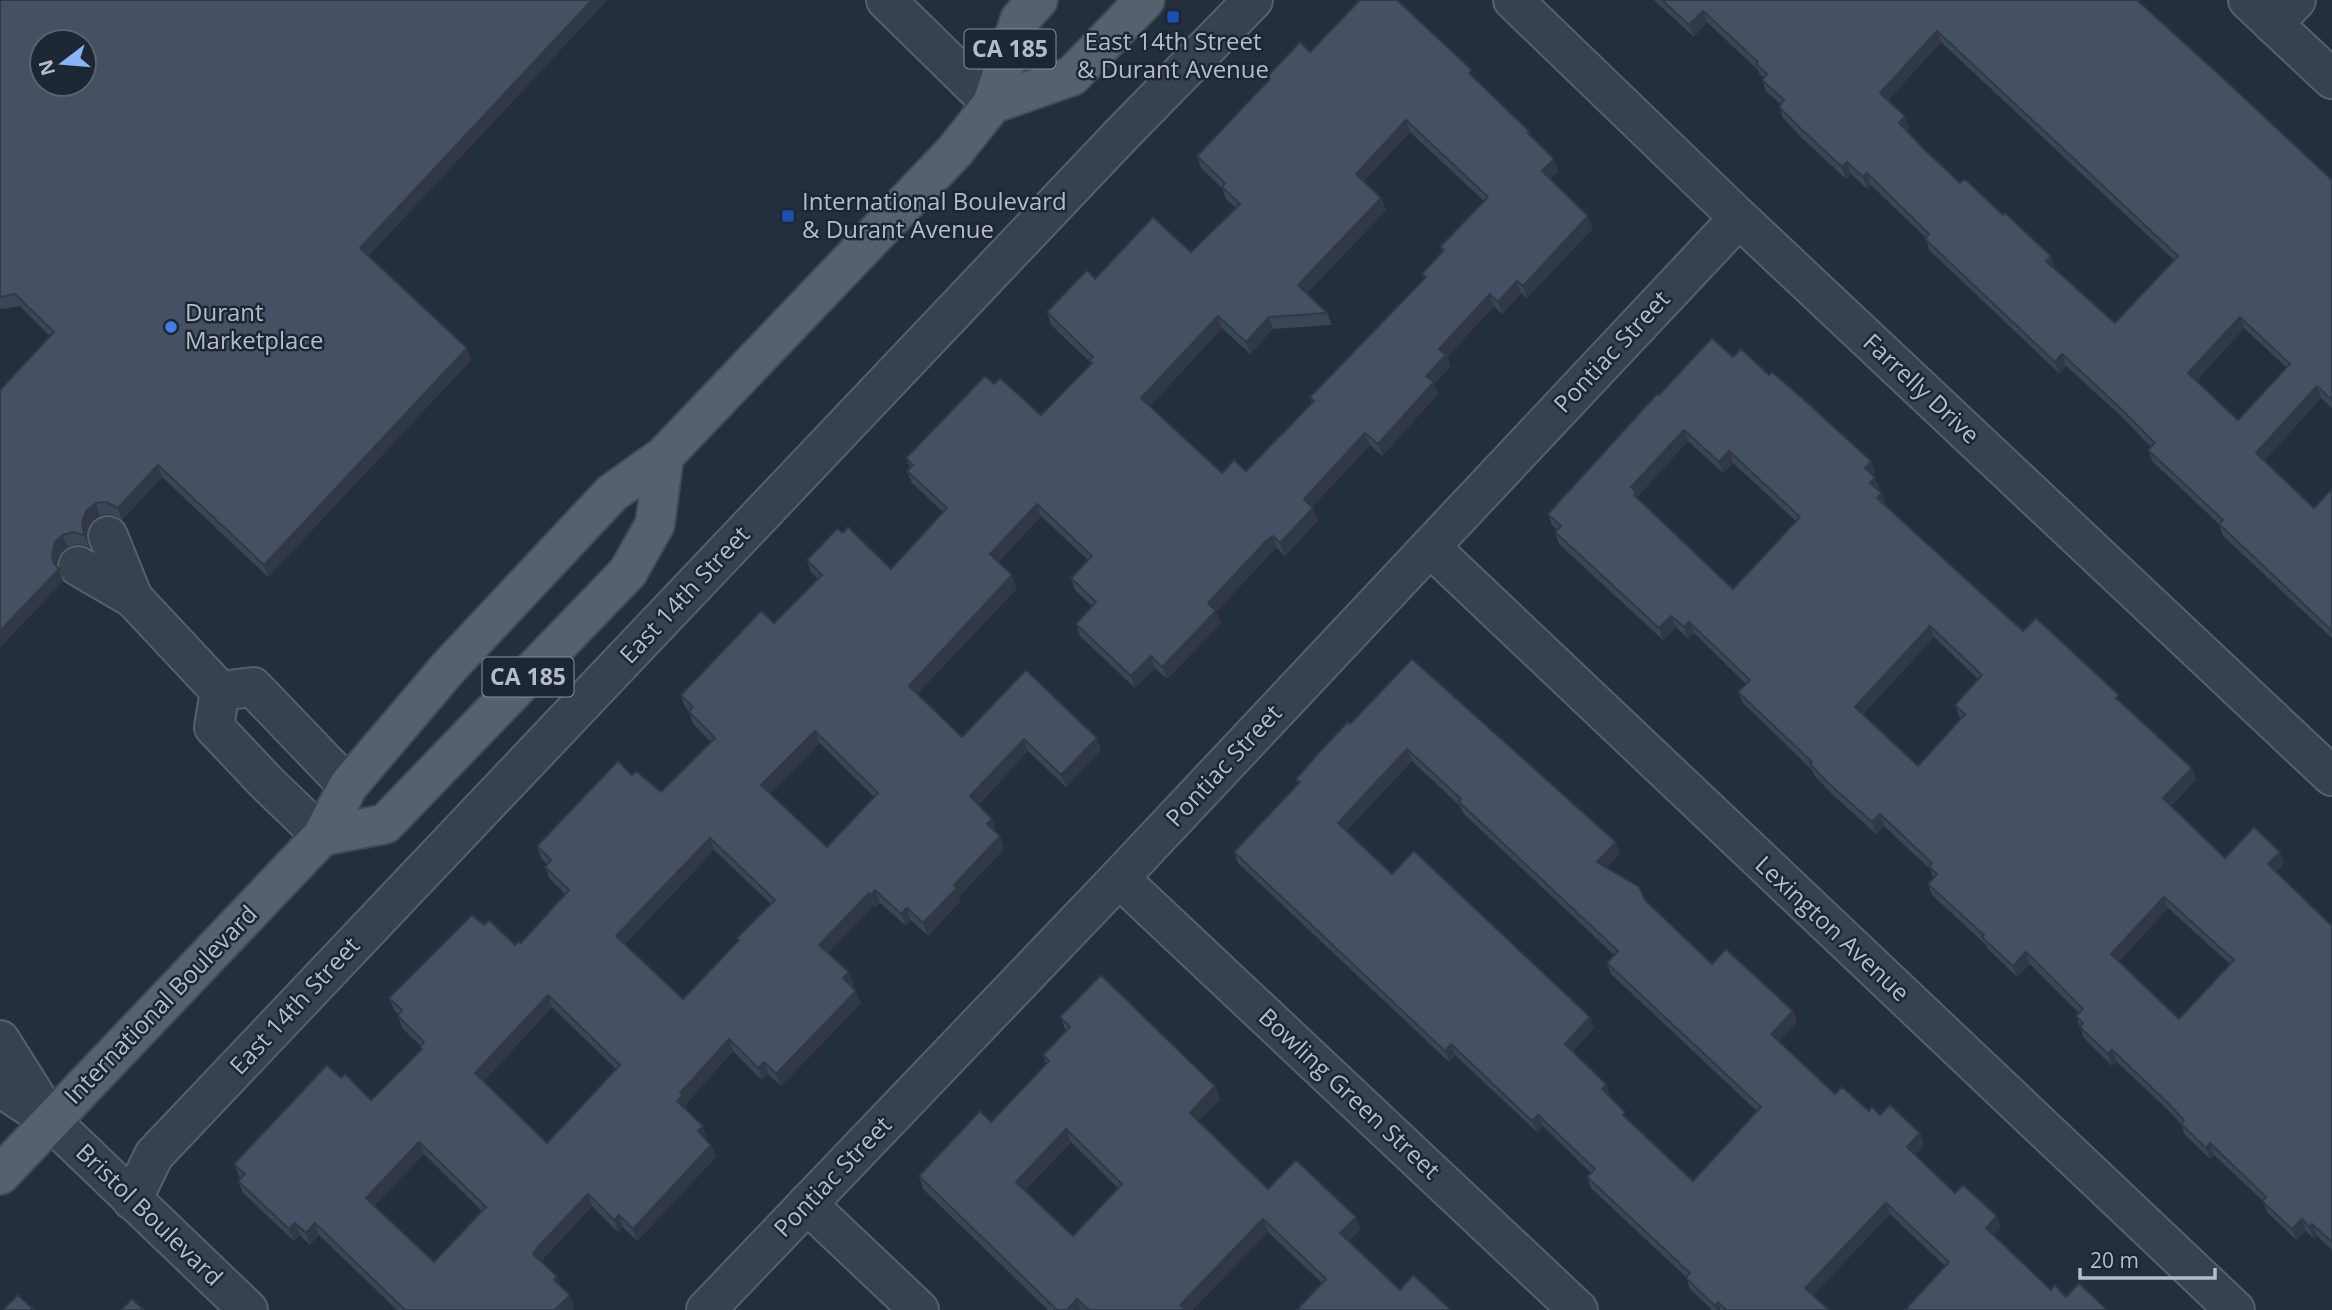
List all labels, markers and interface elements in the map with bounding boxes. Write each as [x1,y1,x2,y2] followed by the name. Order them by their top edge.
[1165,9,1181,25] marker: East 14th Street & Durant Avenue
[1077,24,1269,85] place label: East 14th Street & Durant Avenue
[28,28,98,98] north arrow
[964,30,1056,68] road number: CA 185
[32,57,61,79] text: N
[802,184,1067,245] place label: International Boulevard & Durant Avenue
[780,208,796,224] marker: International Boulevard & Durant Avenue
[1546,283,1676,419] street label: Pontiac Street
[185,295,323,356] place label: Durant Marketplace
[163,319,179,335] marker: Durant Marketplace
[1857,325,1987,450] street label: Farrelly Drive
[612,518,756,670] street label: East 14th Street
[482,657,574,696] road number: CA 185
[1158,697,1288,833] street label: Pontiac Street
[1749,848,1917,1008] street label: Lexington Avenue
[56,897,264,1111] street label: International Boulevard
[222,929,366,1081] street label: East 14th Street
[1252,1000,1448,1186] street label: Bowling Green Street
[766,1108,898,1244] street label: Pontiac Street
[69,1135,231,1293] street label: Bristol Boulevard
[2080,1236,2215,1280] scale bar
[2090,1246,2139,1274] text: 20 m

